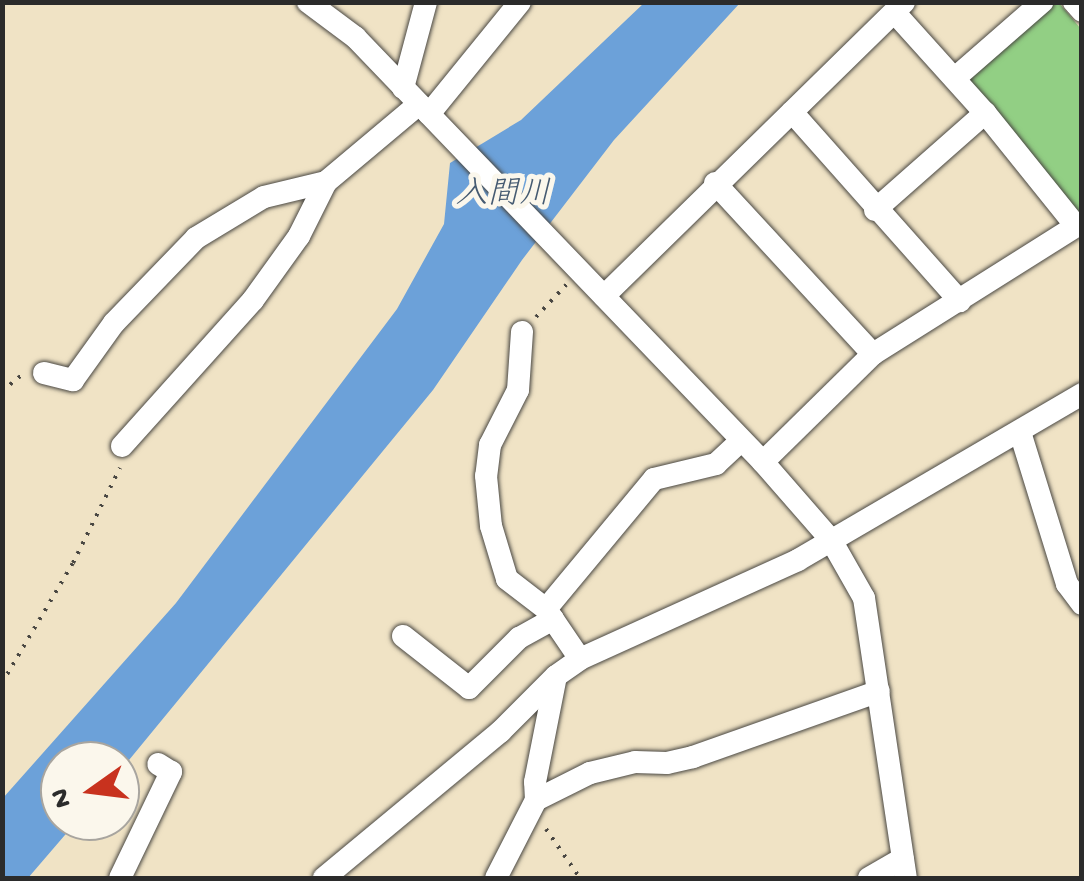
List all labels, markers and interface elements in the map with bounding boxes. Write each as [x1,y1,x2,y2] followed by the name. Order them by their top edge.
[455,177,551,215] water label: 入間川
[40,741,140,841] north arrow
[44,785,81,811] text: N

